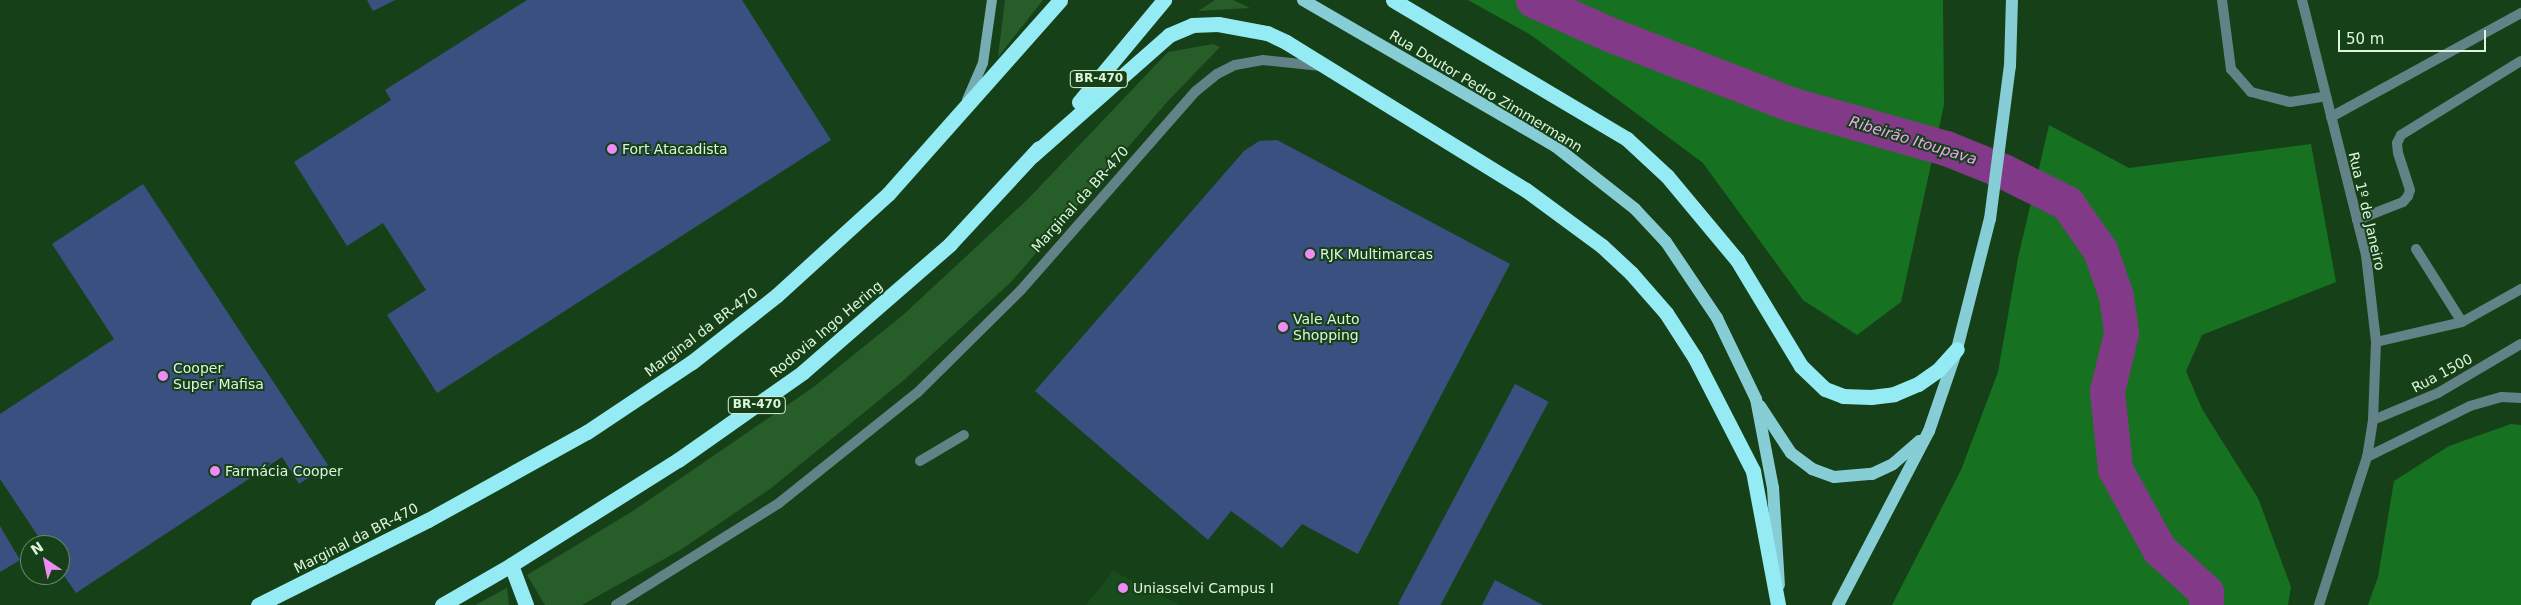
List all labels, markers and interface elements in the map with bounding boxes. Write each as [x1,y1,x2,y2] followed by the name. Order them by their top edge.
[2341,20,2488,52] scale bar
[1386,27,1586,155] street label: Rua Doutor Pedro Zimmermann
[2346,30,2384,48] text: 50 m
[1069,70,1129,88] road number: BR-470
[1847,113,1979,169] water label: Ribeirão Itoupava
[622,141,728,157] place label: Fort Atacadista
[1028,142,1132,256] street label: Marginal da BR-470
[606,143,618,155] marker: Fort Atacadista
[2345,150,2389,272] street label: Rua 1º de Janeiro
[1320,246,1433,262] place label: RJK Multimarcas
[1304,248,1316,260] marker: RJK Multimarcas
[766,277,886,381] street label: Rodovia Ingo Hering
[641,284,761,380] street label: Marginal da BR-470
[1293,311,1360,344] place label: Vale Auto Shopping
[1277,321,1289,333] marker: Vale Auto Shopping
[2409,350,2475,396] street label: Rua 1500
[173,360,264,392] place label: Cooper Super Mafisa
[157,370,169,382] marker: Cooper Super Mafisa
[727,396,787,414] road number: BR-470
[225,463,343,479] place label: Farmácia Cooper
[209,465,221,477] marker: Farmácia Cooper
[291,499,421,577] street label: Marginal da BR-470
[20,535,70,585] north arrow
[28,538,47,558] text: N
[1133,580,1274,596] place label: Uniasselvi Campus I
[1117,582,1129,594] marker: Uniasselvi Campus I

